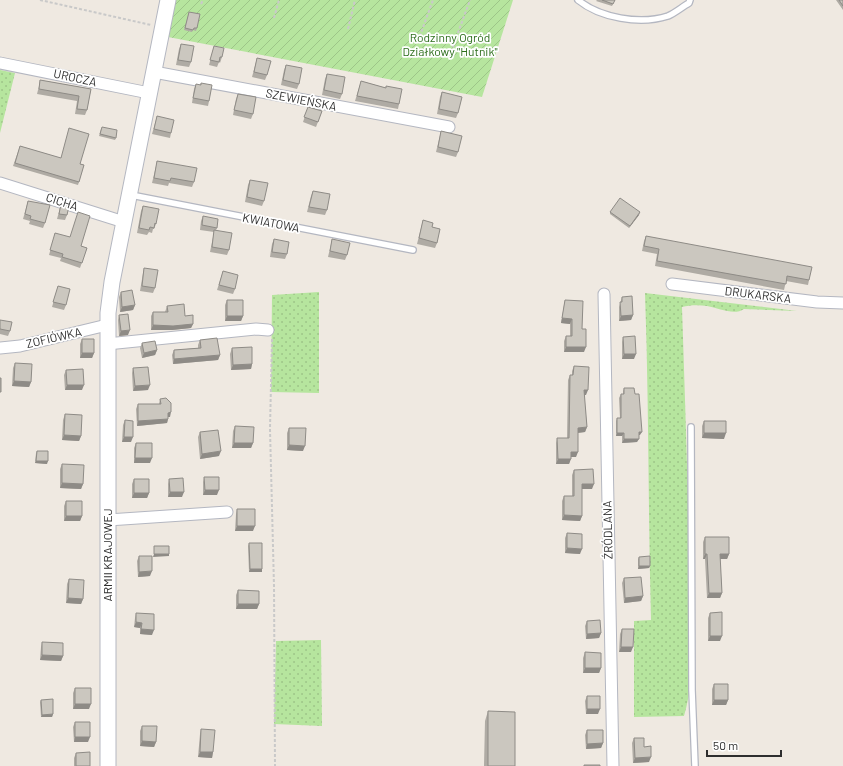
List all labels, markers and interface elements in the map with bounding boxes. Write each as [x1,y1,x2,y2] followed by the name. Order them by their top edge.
[402,30,498,58] park label: Rodzinny Ogród Działkowy "Hutnik"
[52,66,98,88] street label: UROCZA
[265,85,338,113] street label: SZEWIEŃSKA
[44,189,80,213] street label: CICHA
[241,210,301,234] street label: KWIATOWA
[724,283,792,305] street label: DRUKARSKA
[25,324,83,350] street label: ZOFIÓWKA
[599,500,615,560] street label: ŹRÓDLANA
[100,508,114,602] street label: ARMII KRAJOWEJ
[707,732,781,758] scale bar
[713,738,738,752] text: 50 m

